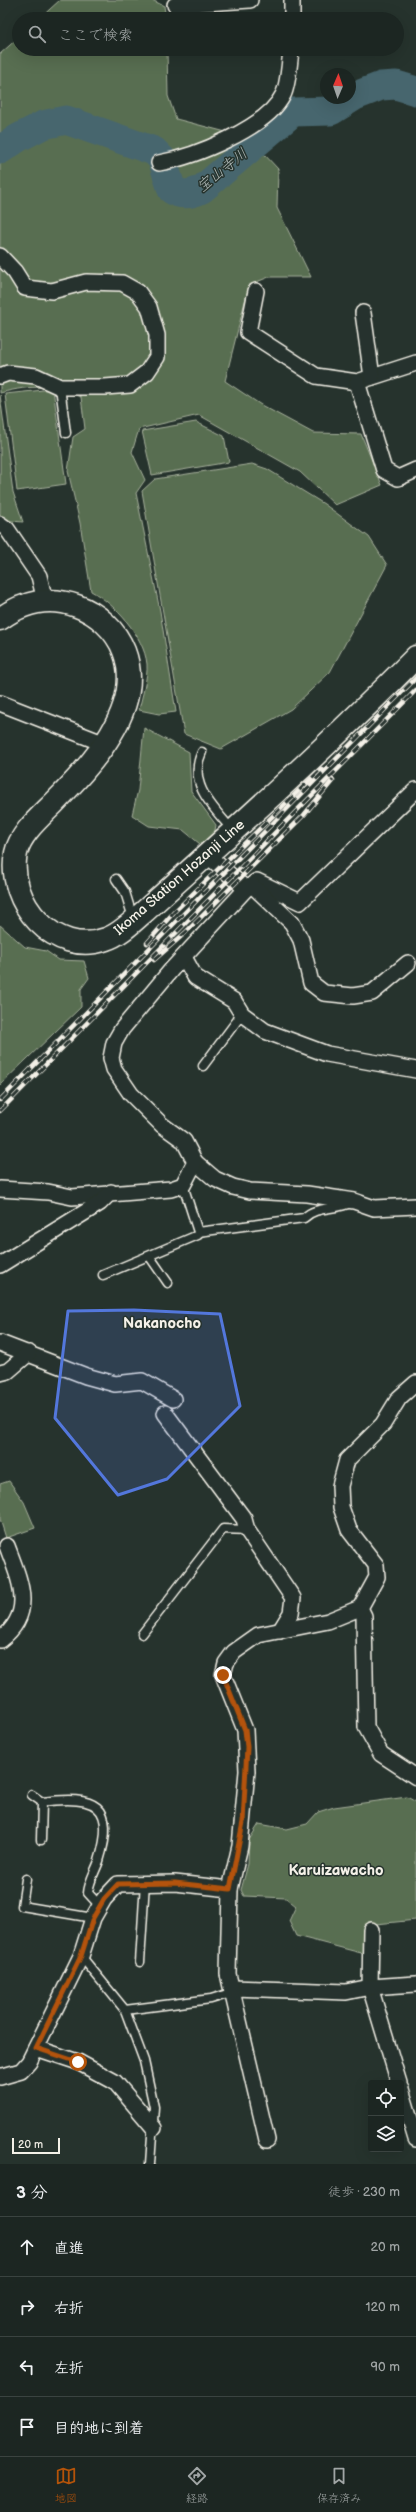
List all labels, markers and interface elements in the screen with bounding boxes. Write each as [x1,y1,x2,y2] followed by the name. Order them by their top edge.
[12,12,404,56] search box
[26,23,48,45] icon: search
[58,26,133,45] text: ここで検索
[320,68,356,104] north arrow
[193,144,252,197] water label: 宝山寺川
[110,816,248,939] street label: Ikoma Station Hozanji Line
[123,1314,201,1333] district label: Nakanocho
[214,1666,232,1684] route end
[288,1861,384,1880] district label: Karuizawacho
[69,2053,87,2071] route start
[368,2080,404,2152] map controls
[368,2080,404,2116] button: locate
[368,2116,404,2152] button: layers
[12,2136,60,2155] scale bar
[18,2138,43,2151] text: 20 m
[16,2183,48,2203] text: 3 分
[328,2184,400,2200] text: 徒歩 · 230 m
[16,2236,38,2258] icon: ahead
[54,2239,84,2258] text: 直進
[370,2239,400,2255] text: 20 m
[16,2296,38,2318] icon: right
[54,2299,84,2318] text: 右折
[365,2299,400,2315] text: 120 m
[16,2356,38,2378] icon: left
[54,2359,84,2378] text: 左折
[371,2359,400,2375] text: 90 m
[16,2416,38,2438] icon: arrive
[54,2419,144,2438] text: 目的地に到着
[55,2465,77,2505] tab: 地図
[186,2465,208,2505] tab: 経路
[317,2465,361,2505] tab: 保存済み

